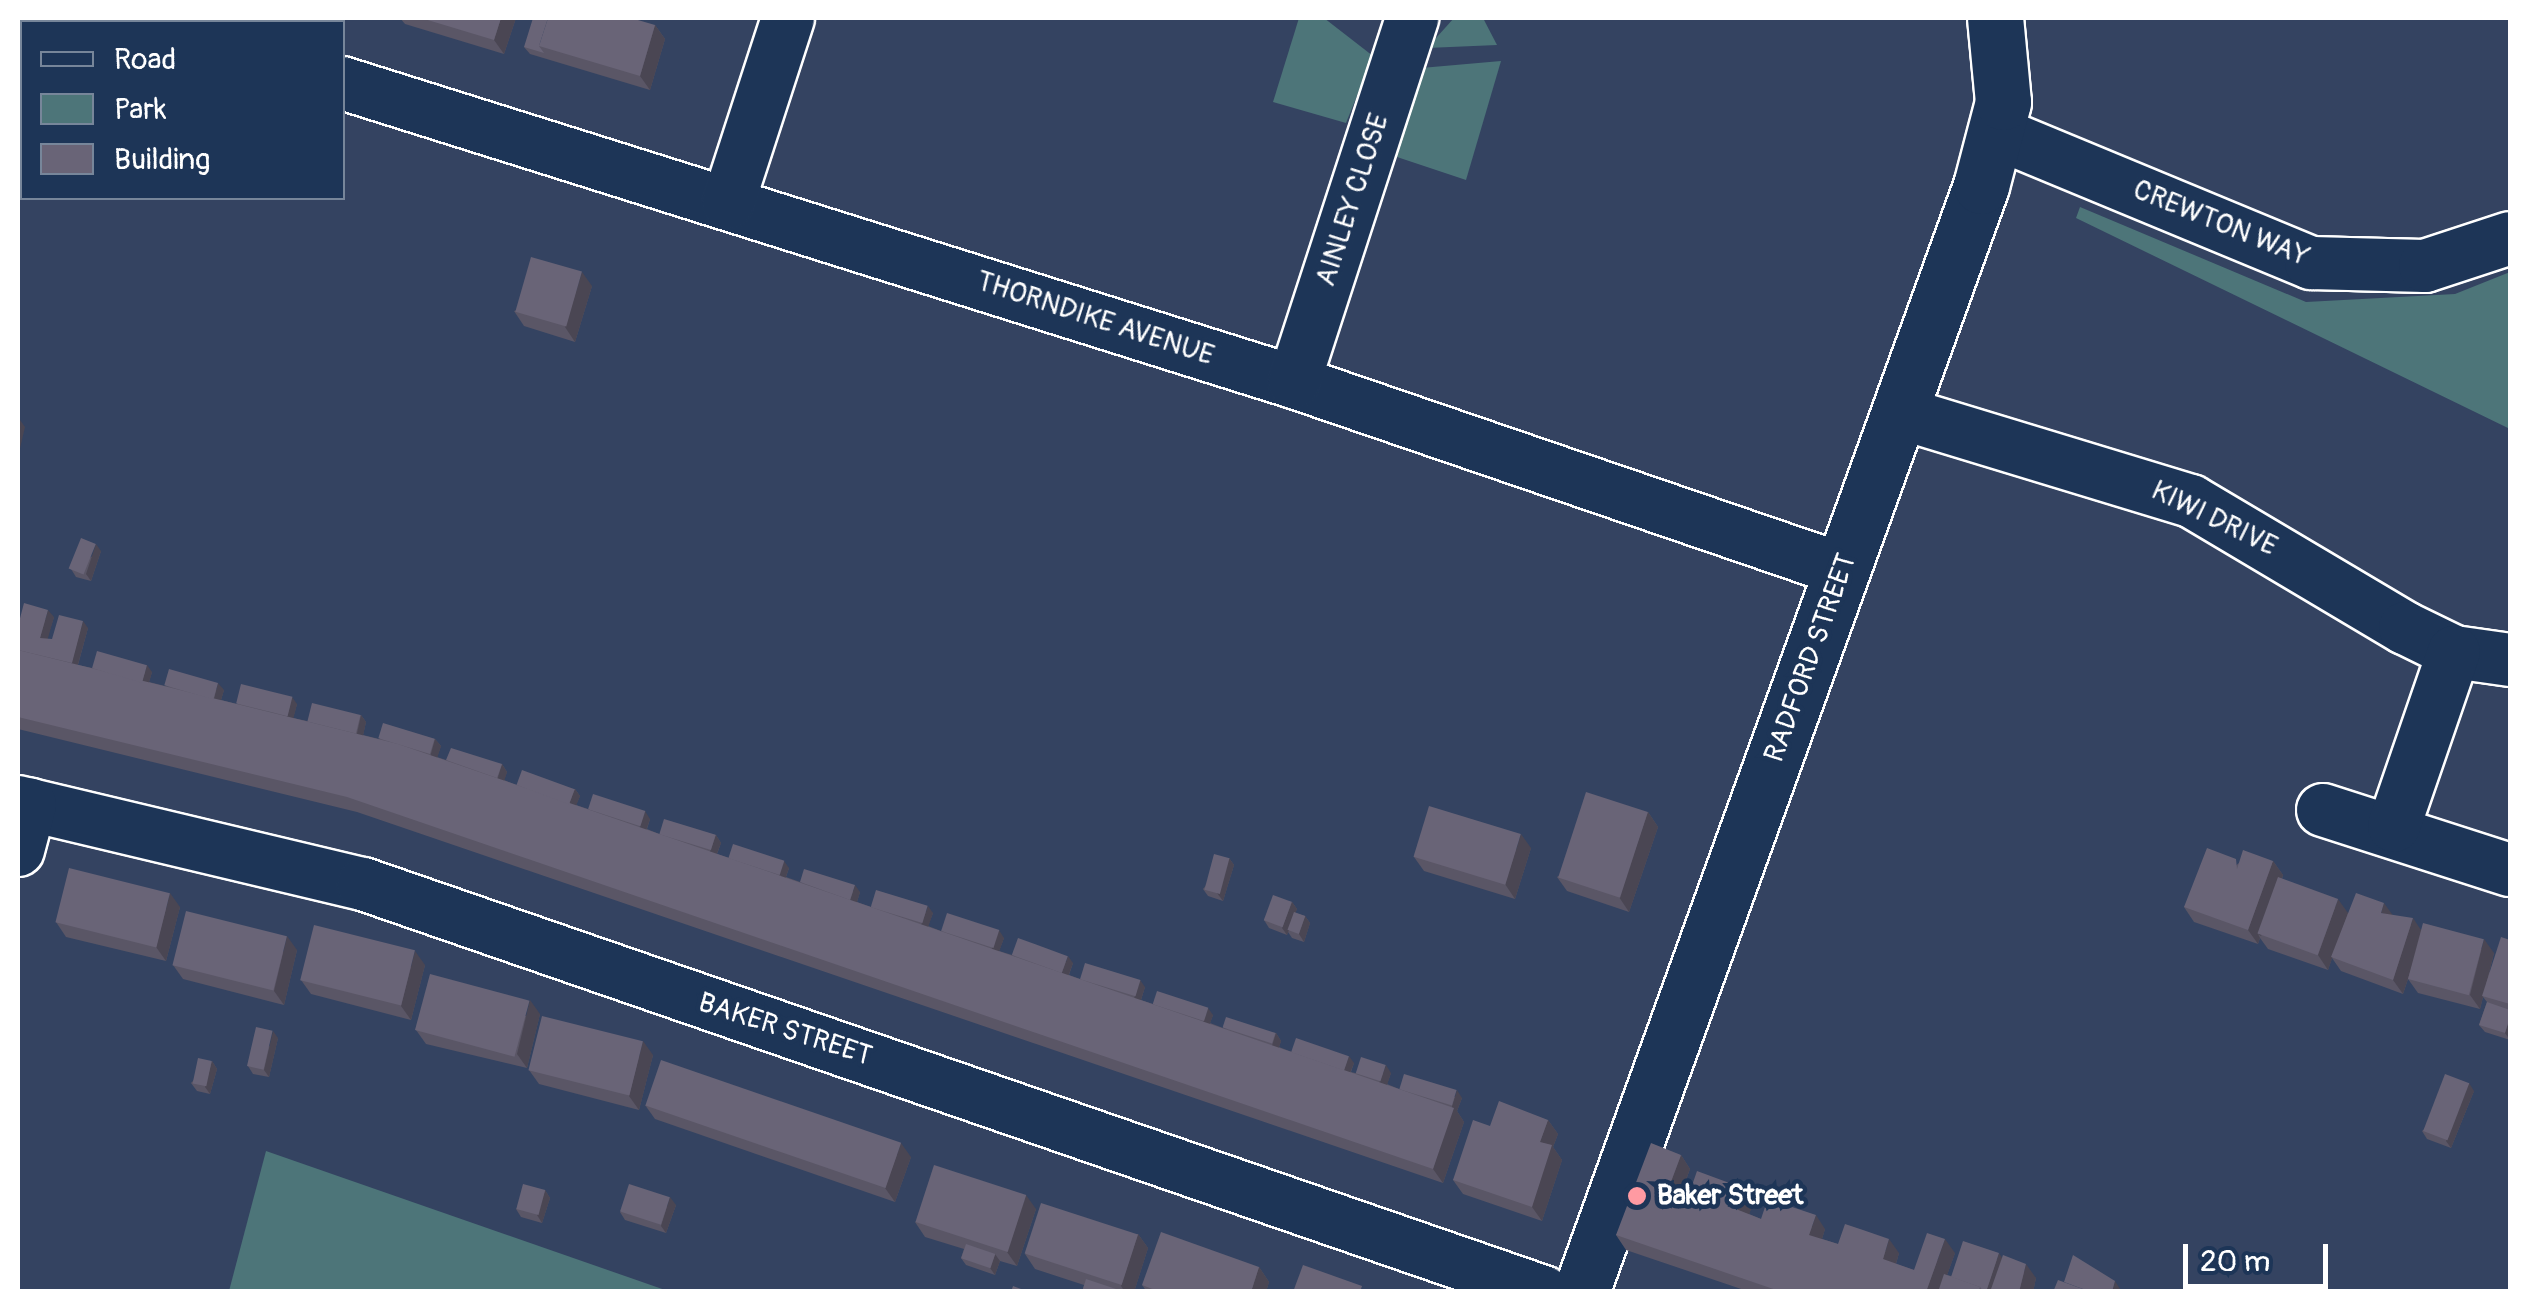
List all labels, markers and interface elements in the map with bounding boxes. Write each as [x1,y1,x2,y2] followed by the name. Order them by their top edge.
[20,20,345,200] legend
[114,41,176,78] text: Road
[114,91,167,128] text: Park
[1309,109,1397,291] street label: AINLEY CLOSE
[114,141,210,178] text: Building
[2128,173,2314,275] street label: CREWTON WAY
[972,265,1218,373] street label: THORNDIKE AVENUE
[2146,474,2282,564] street label: KIWI DRIVE
[1758,549,1864,767] street label: RADFORD STREET
[694,986,876,1074] street label: BAKER STREET
[1657,1179,1803,1213] place label: Baker Street
[1626,1185,1648,1207] marker: Baker Street
[2188,1224,2333,1286] scale bar
[2200,1243,2270,1280] text: 20 m

